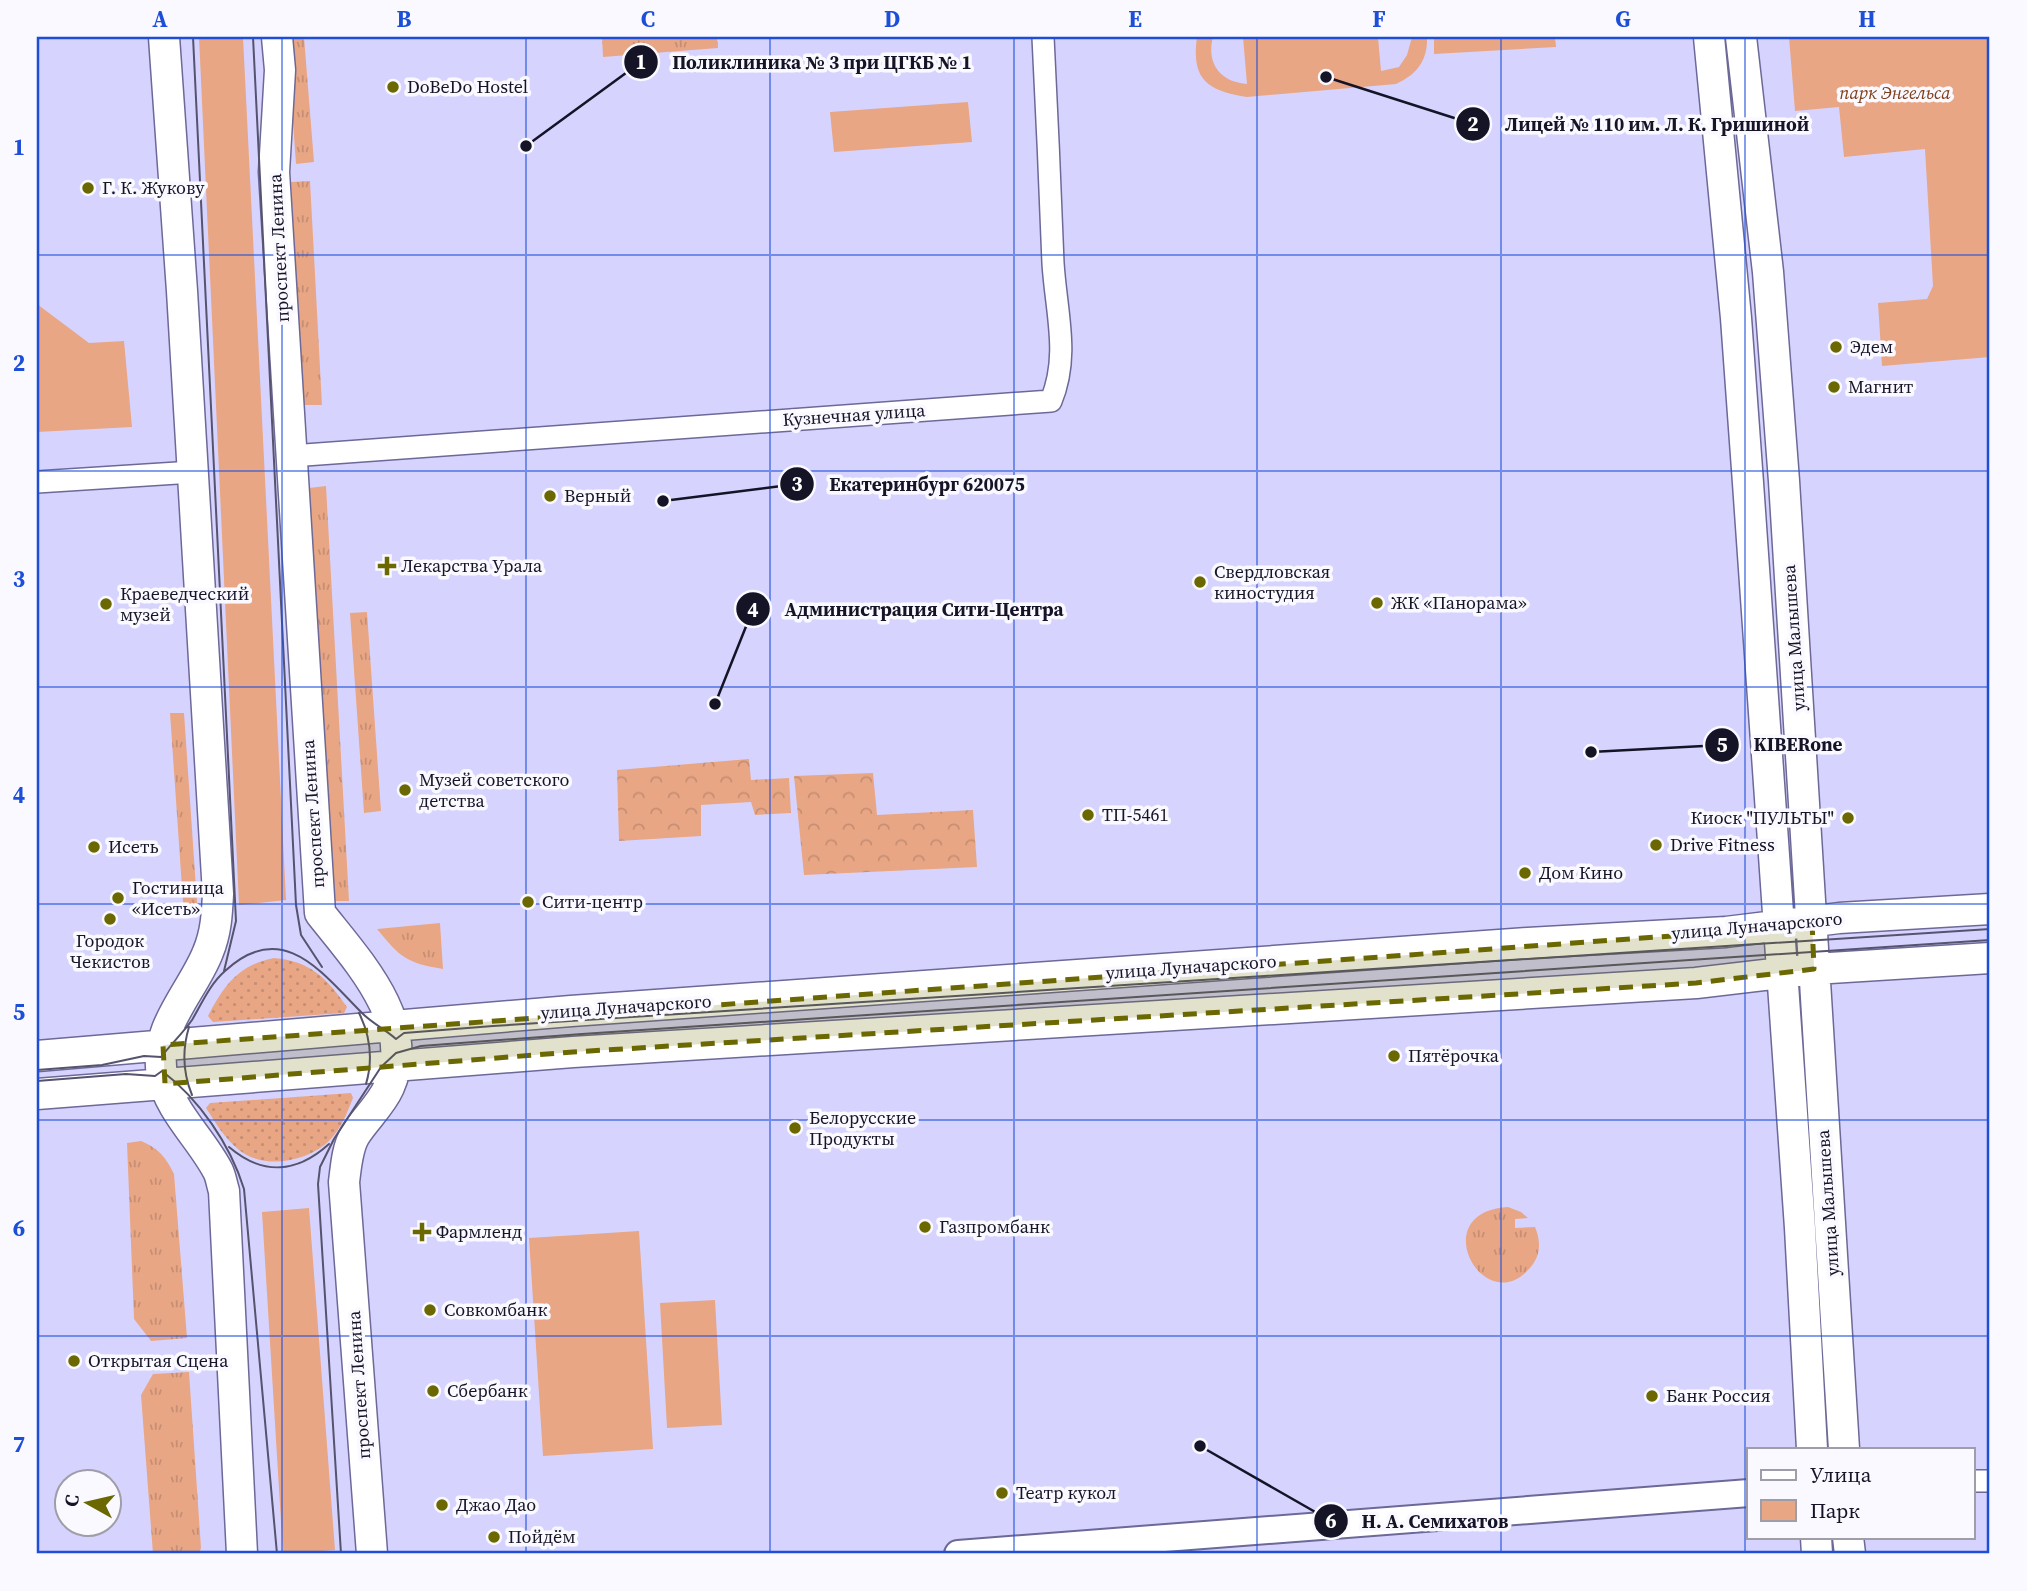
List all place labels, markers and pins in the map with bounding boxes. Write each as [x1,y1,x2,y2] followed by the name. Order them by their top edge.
[623,42,986,82] callout: Поликлиника № 3 при ЦГКБ № 1
[407,74,528,99] place label: DoBeDo Hostel
[385,79,401,95] marker: DoBeDo Hostel
[1455,104,1823,144] callout: Лицей № 110 им. Л. К. Гришиной
[102,175,205,200] place label: Г. К. Жукову
[80,180,96,196] marker: Г. К. Жукову
[1850,334,1893,359] place label: Эдем
[1828,339,1844,355] marker: Эдем
[1848,374,1914,399] place label: Магнит
[1826,379,1842,395] marker: Магнит
[780,464,1038,504] callout: Екатеринбург 620075
[564,483,631,508] place label: Верный
[542,488,558,504] marker: Верный
[401,553,543,578] place label: Лекарства Урала
[379,558,395,574] marker: Лекарства Урала
[1214,559,1330,605] place label: Свердловская киностудия
[1192,574,1208,590] marker: Свердловская киностудия
[120,581,249,627] place label: Краеведческий музей
[736,589,1078,629] callout: Администрация Сити-Центра
[1391,590,1527,615] place label: ЖК «Панорама»
[1369,595,1385,611] marker: ЖК «Панорама»
[98,596,114,612] marker: Краеведческий музей
[1704,725,1856,765] callout: KIBERone
[419,767,570,813] place label: Музей советского детства
[397,782,413,798] marker: Музей советского детства
[1102,802,1168,827] place label: ТП-5461
[1690,805,1834,830] place label: Киоск "ПУЛЬТЫ"
[1080,807,1096,823] marker: ТП-5461
[1840,810,1856,826] marker: Киоск "ПУЛЬТЫ"
[1670,832,1775,857] place label: Drive Fitness
[108,834,159,859] place label: Исеть
[1648,837,1664,853] marker: Drive Fitness
[86,839,102,855] marker: Исеть
[1539,860,1623,885] place label: Дом Кино
[1517,865,1533,881] marker: Дом Кино
[132,875,225,921] place label: Гостиница «Исеть»
[542,889,643,914] place label: Сити-центр
[110,890,126,906] marker: Гостиница «Исеть»
[520,894,536,910] marker: Сити-центр
[102,911,118,927] marker: Городок Чекистов
[70,928,150,974] place label: Городок Чекистов
[1408,1043,1500,1068] place label: Пятёрочка
[1386,1048,1402,1064] marker: Пятёрочка
[809,1105,916,1151] place label: Белорусские Продукты
[787,1120,803,1136] marker: Белорусские Продукты
[939,1214,1050,1239] place label: Газпромбанк
[436,1219,522,1244] place label: Фармленд
[917,1219,933,1235] marker: Газпромбанк
[414,1224,430,1240] marker: Фармленд
[444,1297,547,1322] place label: Совкомбанк
[422,1302,438,1318] marker: Совкомбанк
[88,1348,229,1373] place label: Открытая Сцена
[66,1353,82,1369] marker: Открытая Сцена
[447,1378,528,1403] place label: Сбербанк
[425,1383,441,1399] marker: Сбербанк
[1666,1383,1771,1408] place label: Банк Россия
[1644,1388,1660,1404] marker: Банк Россия
[1016,1480,1116,1505] place label: Театр кукол
[994,1485,1010,1501] marker: Театр кукол
[456,1492,536,1517] place label: Джао Дао
[434,1497,450,1513] marker: Джао Дао
[1313,1501,1523,1541] callout: Н. А. Семихатов
[508,1524,576,1549] place label: Пойдём
[486,1529,502,1545] marker: Пойдём

